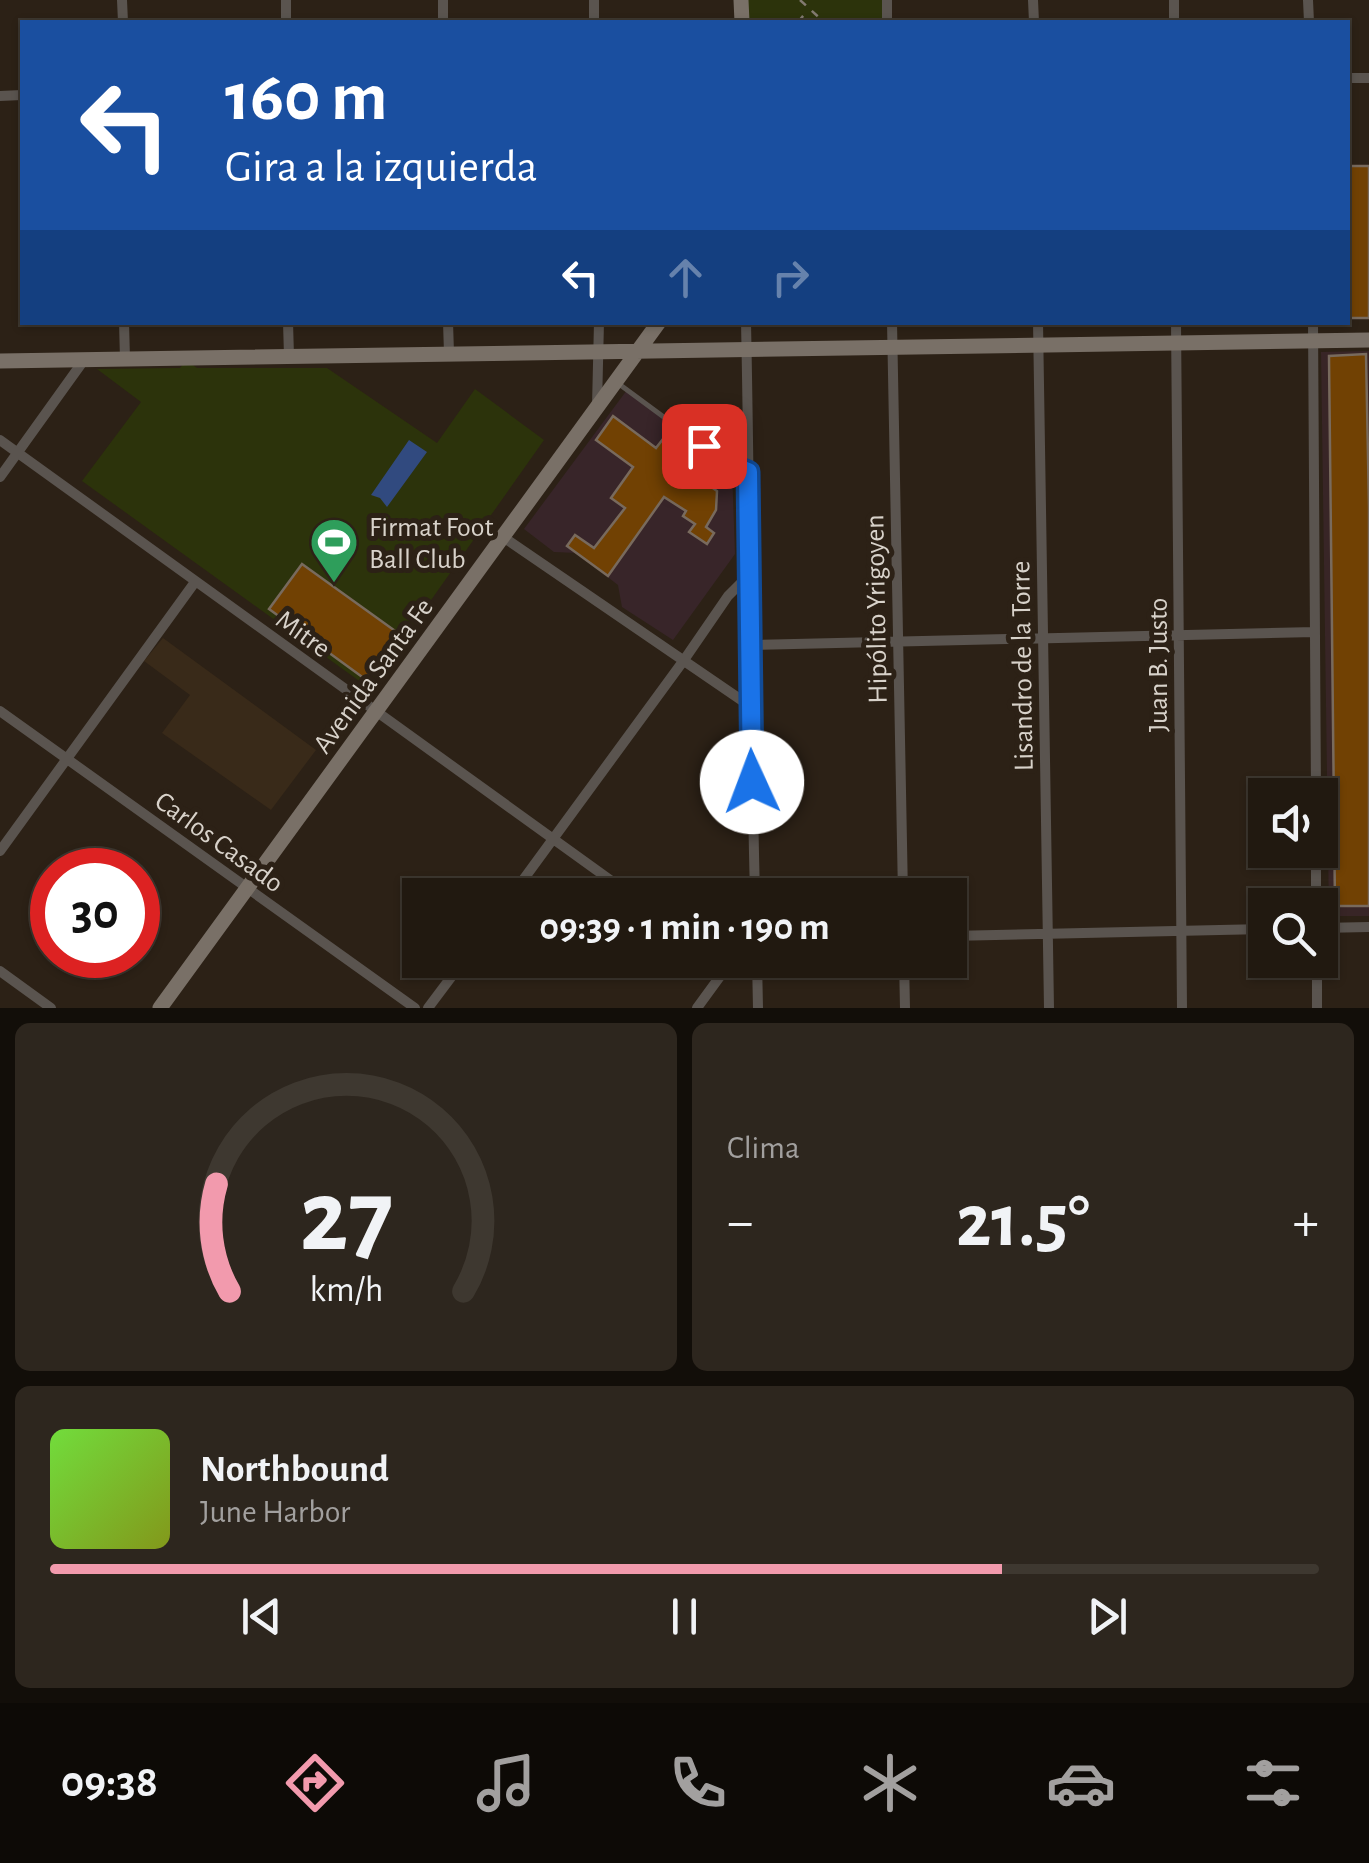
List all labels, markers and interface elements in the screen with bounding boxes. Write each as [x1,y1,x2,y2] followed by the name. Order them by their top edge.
[60,60,190,190] icon: left
[225,63,388,133] text: 160 m
[225,145,538,190] text: Gira a la izquierda
[553,250,608,305] icon: left
[658,250,713,305] icon: ahead
[763,250,818,305] icon: right
[662,404,747,489] pin
[677,419,732,474] icon: arrive
[369,514,494,574] place label: Firmat Foot Ball Club
[861,514,893,704] street label: Hipólito Yrigoyen
[308,516,360,584] sports icon: Firmat Foot Ball Club
[1007,560,1039,771] street label: Lisandro de la Torre
[308,594,439,759] street label: Avenida Santa Fe
[1145,598,1173,732] street label: Juan B. Justo
[270,606,335,663] street label: Mitre
[700,730,804,834] position arrow
[1248,778,1338,978] map controls
[1248,778,1338,868] button: sound
[150,787,288,898] street label: Carlos Casado
[30,848,160,978] speed limit sign: 30
[1248,888,1338,978] button: search
[539,909,830,947] text: 09:39 · 1 min · 190 m
[727,1132,800,1164] text: Clima
[299,1166,393,1270] text: 27
[956,1185,1090,1260] text: 21.5°
[727,1195,753,1250] text: −
[1293,1195,1319,1250] text: +
[309,1272,383,1308] text: km/h
[200,1451,389,1489] text: Northbound
[200,1496,350,1528] text: June Harbor
[234,1589,289,1644] icon: previous
[657,1589,712,1644] icon: pause
[1080,1589,1135,1644] icon: next
[280,1748,350,1818] icon: directions
[471,1748,541,1818] icon: music
[663,1748,733,1818] icon: phone
[855,1748,925,1818] icon: climate
[1046,1748,1116,1818] icon: car
[1238,1748,1308,1818] icon: filters
[61,1760,158,1805] text: 09:38

